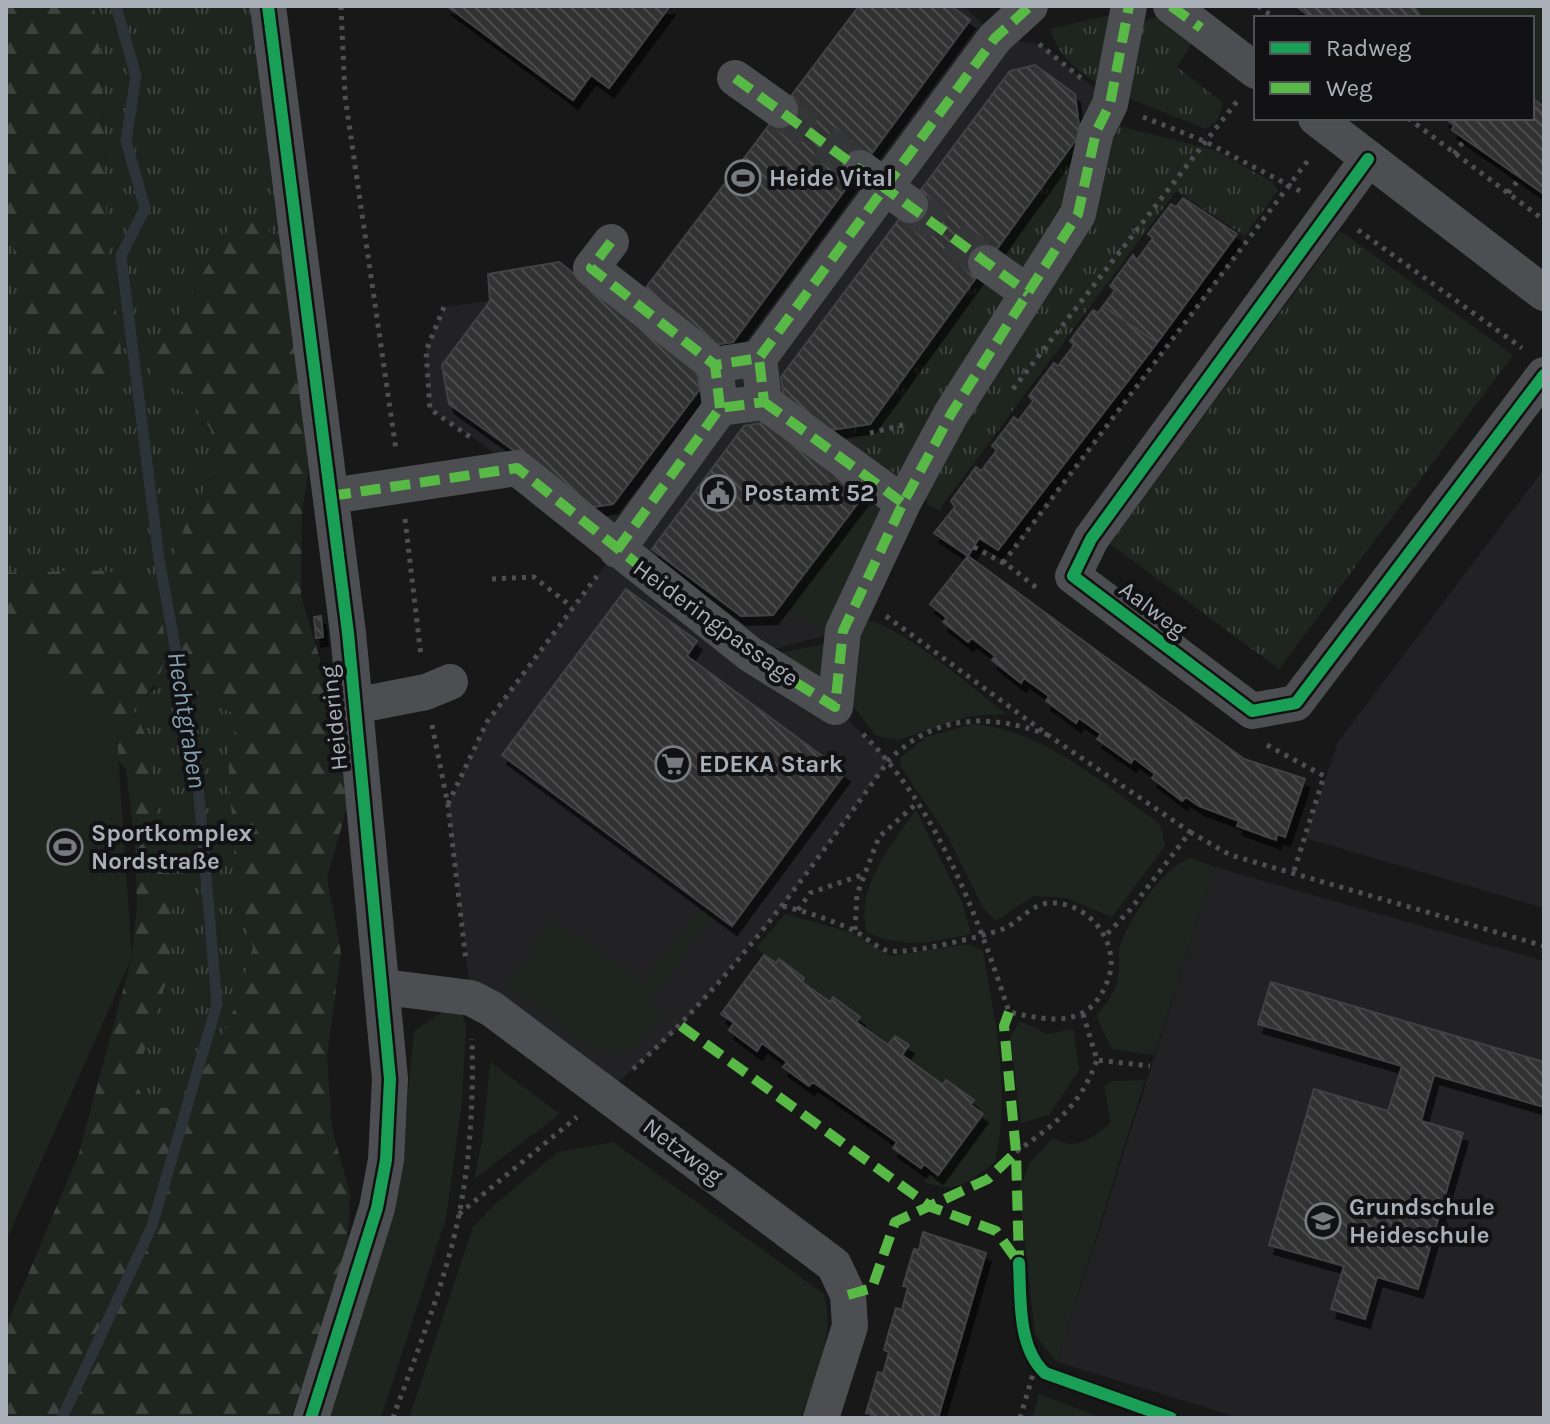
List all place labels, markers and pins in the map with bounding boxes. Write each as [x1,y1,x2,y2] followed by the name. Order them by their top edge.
[724,159,762,197] sports icon: Heide Vital
[769,164,893,192] place label: Heide Vital
[699,474,737,512] public building icon: Postamt 52
[744,479,875,507] place label: Postamt 52
[654,745,692,783] supermarket icon: EDEKA Stark
[699,750,843,778] place label: EDEKA Stark
[91,819,252,875] place label: Sportkomplex Nordstraße
[46,828,84,866] sports icon: Sportkomplex Nordstraße
[1349,1193,1495,1249] place label: Grundschule Heideschule
[1304,1202,1342,1240] school or university icon: Grundschule Heideschule

